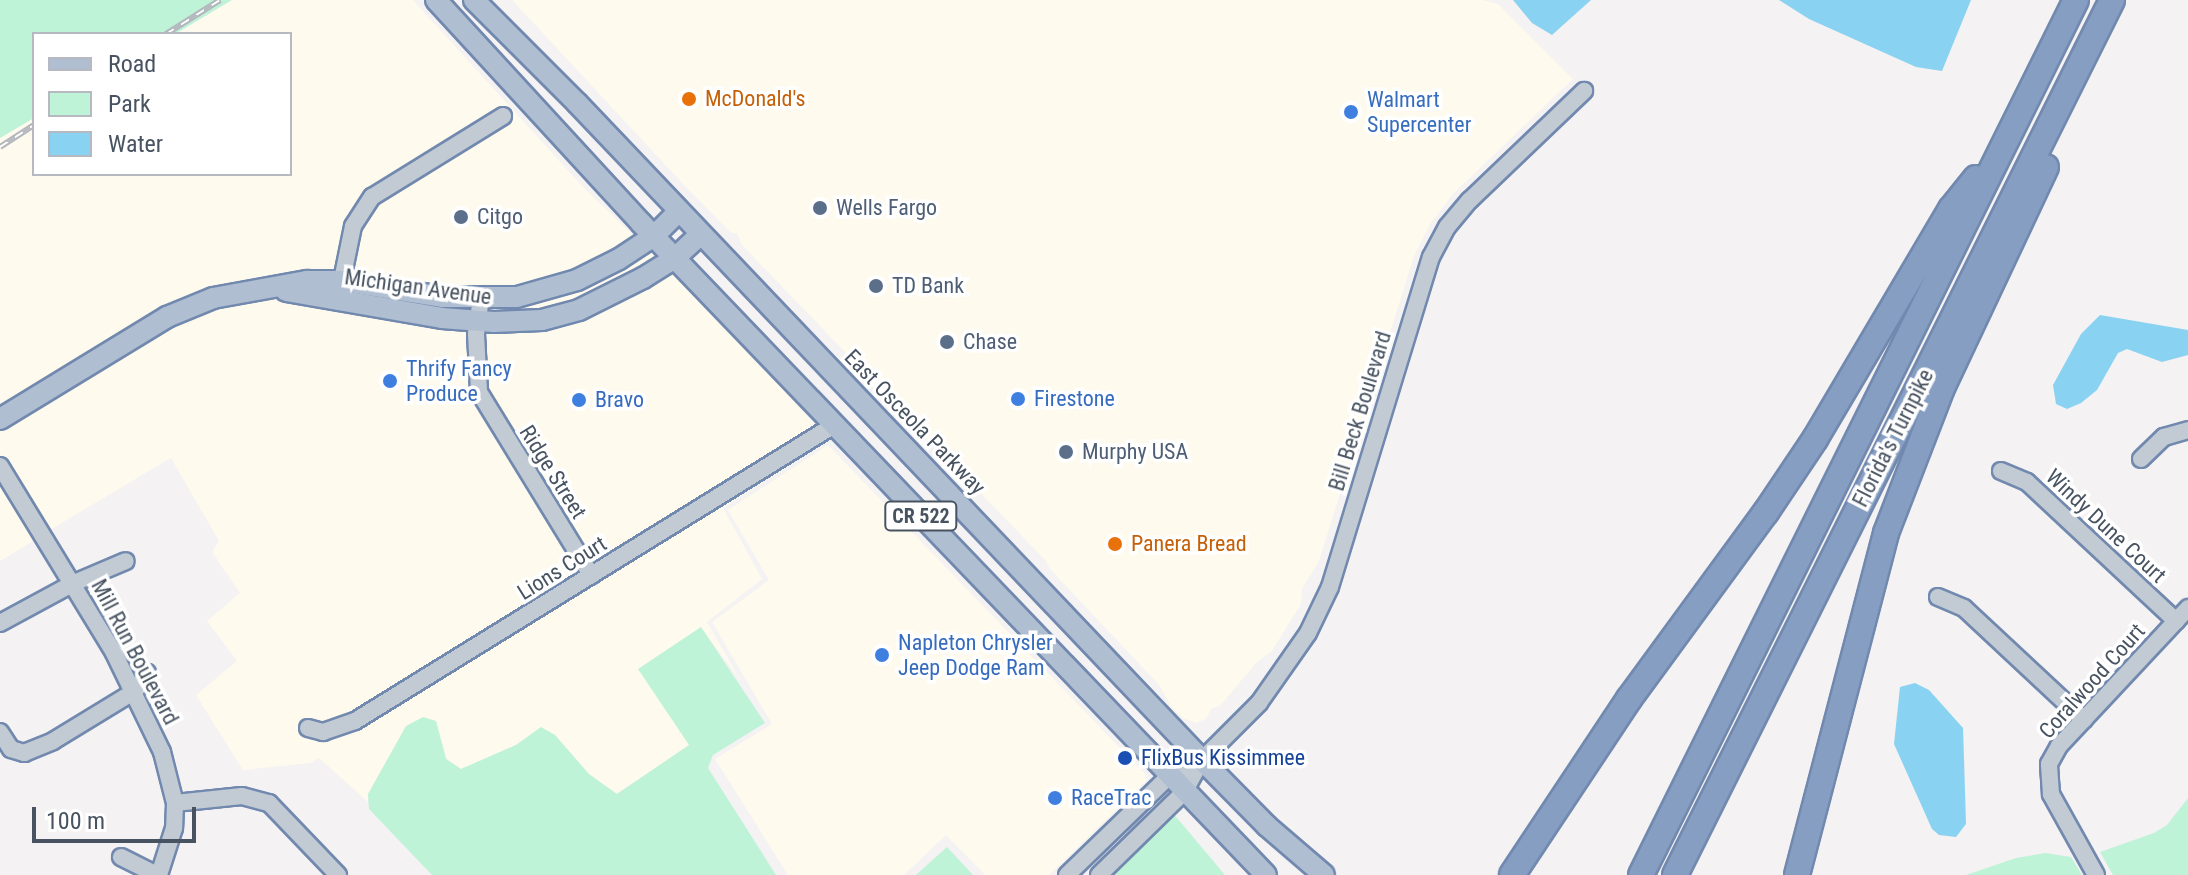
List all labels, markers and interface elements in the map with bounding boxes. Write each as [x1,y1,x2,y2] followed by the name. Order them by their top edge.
[32,32,292,176] legend
[108,50,156,78] text: Road
[705,86,806,112] place label: McDonald's
[1367,86,1471,138] place label: Walmart Supercenter
[108,90,151,118] text: Park
[680,90,698,108] marker: McDonald's
[1342,103,1360,121] marker: Walmart Supercenter
[108,130,163,158] text: Water
[836,195,937,221] place label: Wells Fargo
[811,199,829,217] marker: Wells Fargo
[477,204,523,230] place label: Citgo
[452,208,470,226] marker: Citgo
[343,264,493,310] street label: Michigan Avenue
[892,273,964,299] place label: TD Bank
[867,277,885,295] marker: TD Bank
[1323,328,1397,494] street label: Bill Beck Boulevard
[963,329,1017,355] place label: Chase
[938,333,956,351] marker: Chase
[839,344,991,500] street label: East Osceola Parkway
[406,355,512,406] place label: Thrify Fancy Produce
[1847,364,1939,512] street label: Florida's Turnpike
[381,372,399,390] marker: Thrify Fancy Produce
[1034,386,1115,412] place label: Firestone
[595,387,644,413] place label: Bravo
[1009,390,1027,408] marker: Firestone
[570,391,588,409] marker: Bravo
[514,420,592,524] street label: Ridge Street
[1082,439,1188,465] place label: Murphy USA
[1057,443,1075,461] marker: Murphy USA
[2040,464,2172,588] street label: Windy Dune Court
[883,500,959,532] road number: CR 522
[513,530,611,606] street label: Lions Court
[1131,531,1247,557] place label: Panera Bread
[1106,535,1124,553] marker: Panera Bread
[86,575,184,729] street label: Mill Run Boulevard
[2033,618,2151,744] street label: Coralwood Court
[898,629,1053,680] place label: Napleton Chrysler Jeep Dodge Ram
[873,646,891,664] marker: Napleton Chrysler Jeep Dodge Ram
[1141,745,1305,771] place label: FlixBus Kissimmee
[1116,749,1134,767] marker: FlixBus Kissimmee
[1071,785,1151,811] place label: RaceTrac
[1046,789,1064,807] marker: RaceTrac
[36,791,200,841] scale bar
[46,807,105,835] text: 100 m

